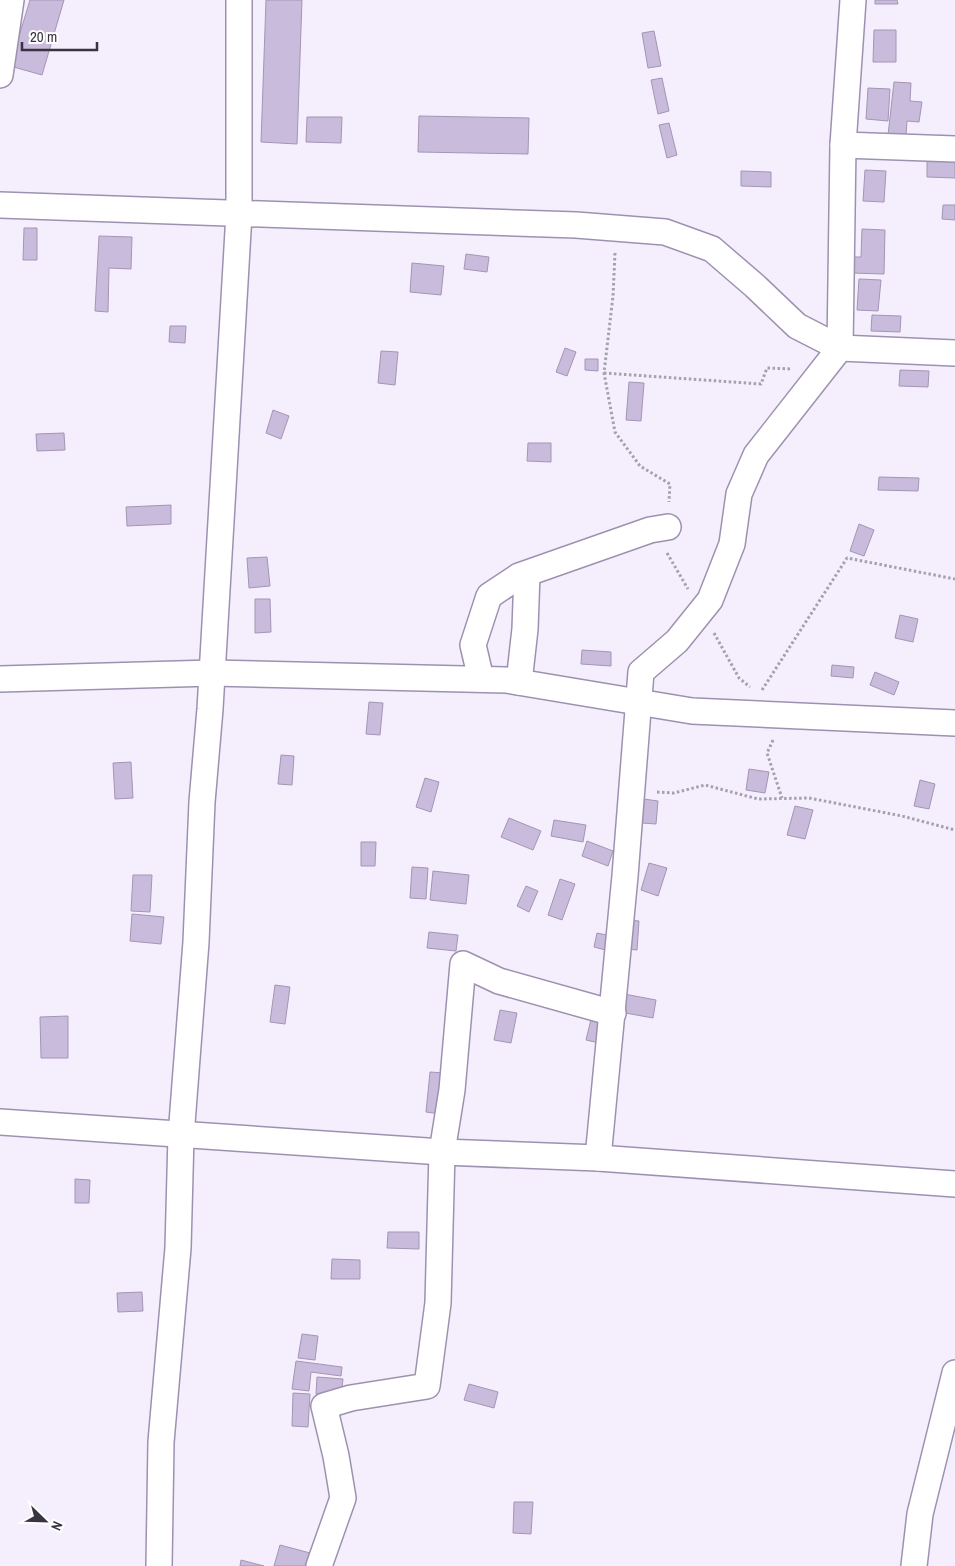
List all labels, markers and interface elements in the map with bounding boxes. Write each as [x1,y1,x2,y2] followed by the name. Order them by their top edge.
[22,20,98,52] scale bar
[30,26,57,47] text: 20 m
[20,1496,70,1546] north arrow
[47,1519,67,1533] text: N

